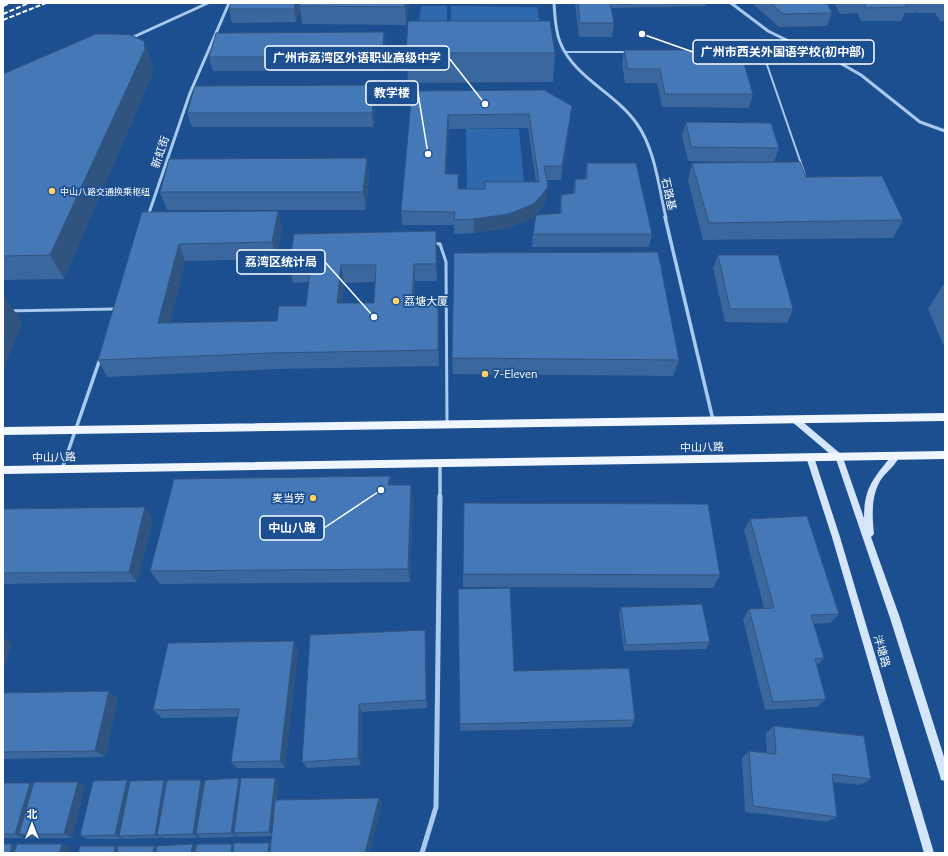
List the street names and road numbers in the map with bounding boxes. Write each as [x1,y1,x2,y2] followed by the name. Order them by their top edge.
[148,134,172,170] street label: 新虹街
[658,176,680,212] street label: 石路基
[680,440,724,454] street label: 中山八路
[32,450,76,464] street label: 中山八路
[871,633,893,669] street label: 泮塘路

